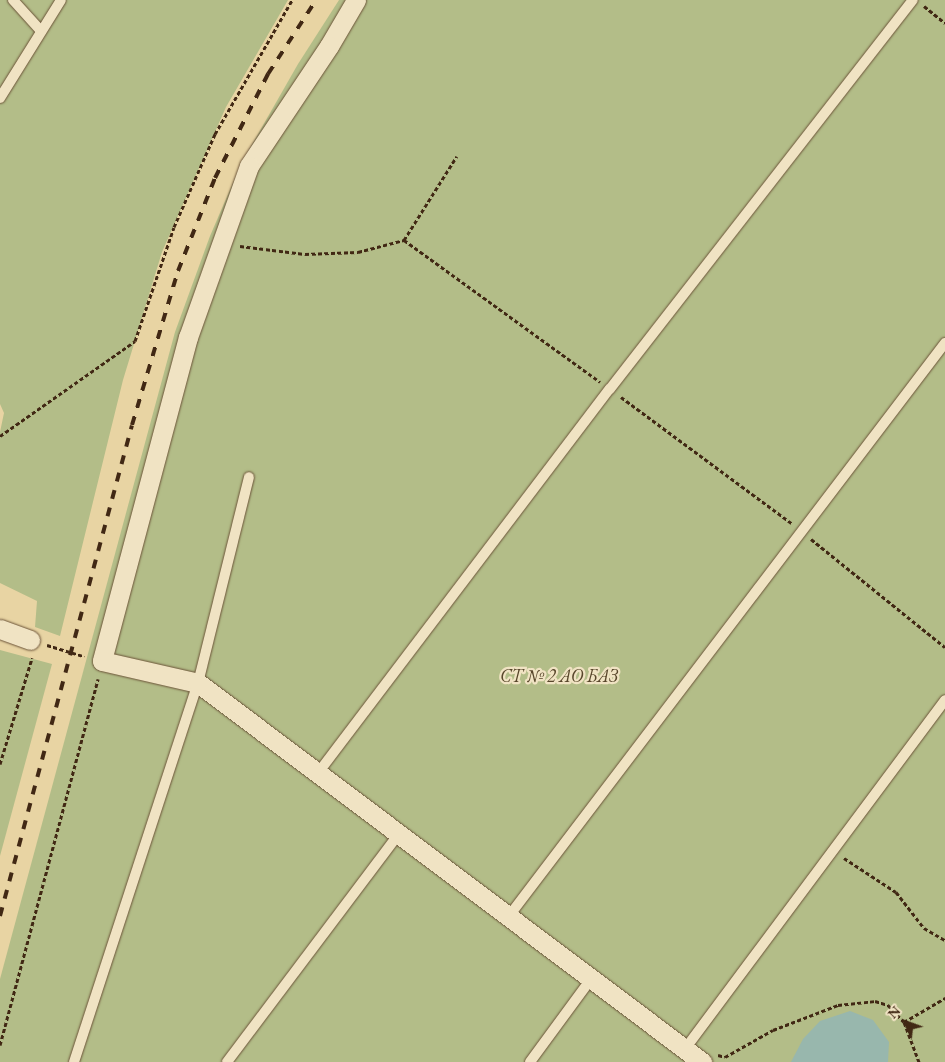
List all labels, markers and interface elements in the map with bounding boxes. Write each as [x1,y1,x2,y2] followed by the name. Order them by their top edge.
[500,665,618,687] park label: СТ № 2 АО БАЗ
[880,997,930,1047] north arrow
[883,1002,904,1022] text: N

